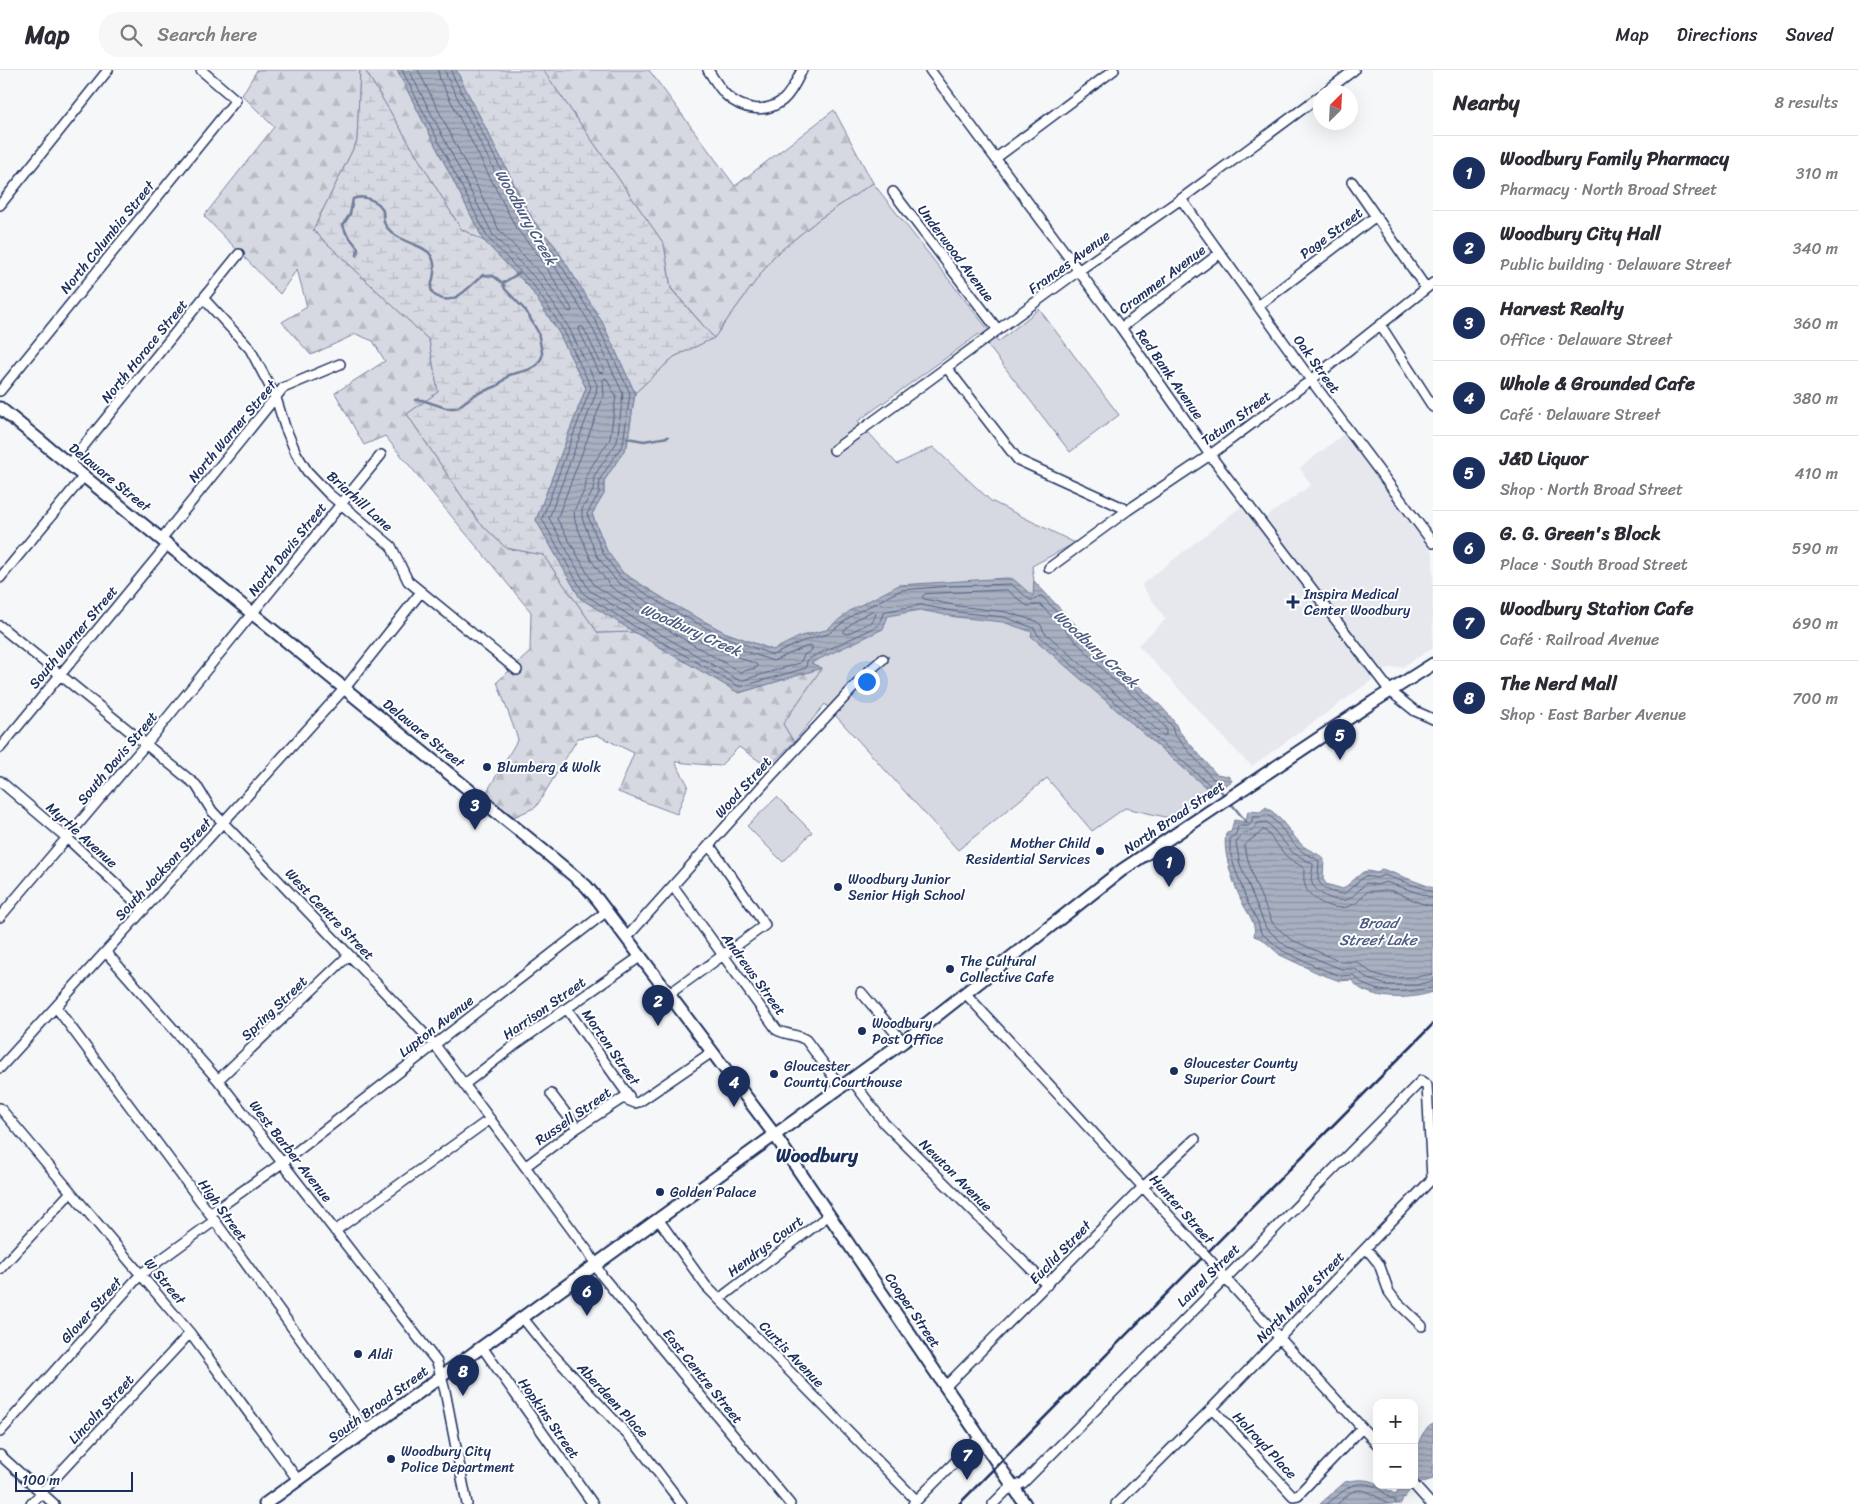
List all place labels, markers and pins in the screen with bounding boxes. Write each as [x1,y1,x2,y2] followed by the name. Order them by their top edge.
[1303,582,1411,623] place label: Inspira Medical Center Woodbury
[1286,595,1300,609] marker: Inspira Medical Center Woodbury
[1324,719,1356,760] pin: 5
[497,755,602,780] place label: Blumberg & Wolk
[481,761,493,773] marker: Blumberg & Wolk
[459,789,491,830] pin: 3
[966,831,1092,872] place label: Mother Child Residential Services
[1094,845,1106,857] marker: Mother Child Residential Services
[1153,846,1185,887] pin: 1
[848,867,966,908] place label: Woodbury Junior Senior High School
[832,881,844,893] marker: Woodbury Junior Senior High School
[960,949,1054,990] place label: The Cultural Collective Cafe
[944,963,956,975] marker: The Cultural Collective Cafe
[642,985,674,1026] pin: 2
[872,1011,943,1052] place label: Woodbury Post Office
[856,1025,868,1037] marker: Woodbury Post Office
[1184,1051,1299,1092] place label: Gloucester County Superior Court
[784,1054,902,1095] place label: Gloucester County Courthouse
[1168,1065,1180,1077] marker: Gloucester County Superior Court
[718,1066,750,1107] pin: 4
[768,1068,780,1080] marker: Gloucester County Courthouse
[670,1180,756,1205] place label: Golden Palace
[654,1186,666,1198] marker: Golden Palace
[571,1275,603,1316] pin: 6
[367,1342,394,1367] place label: Aldi
[352,1348,364,1360] marker: Aldi
[447,1355,479,1396] pin: 8
[401,1439,515,1480] place label: Woodbury City Police Department
[951,1439,983,1480] pin: 7
[385,1453,397,1465] marker: Woodbury City Police Department

